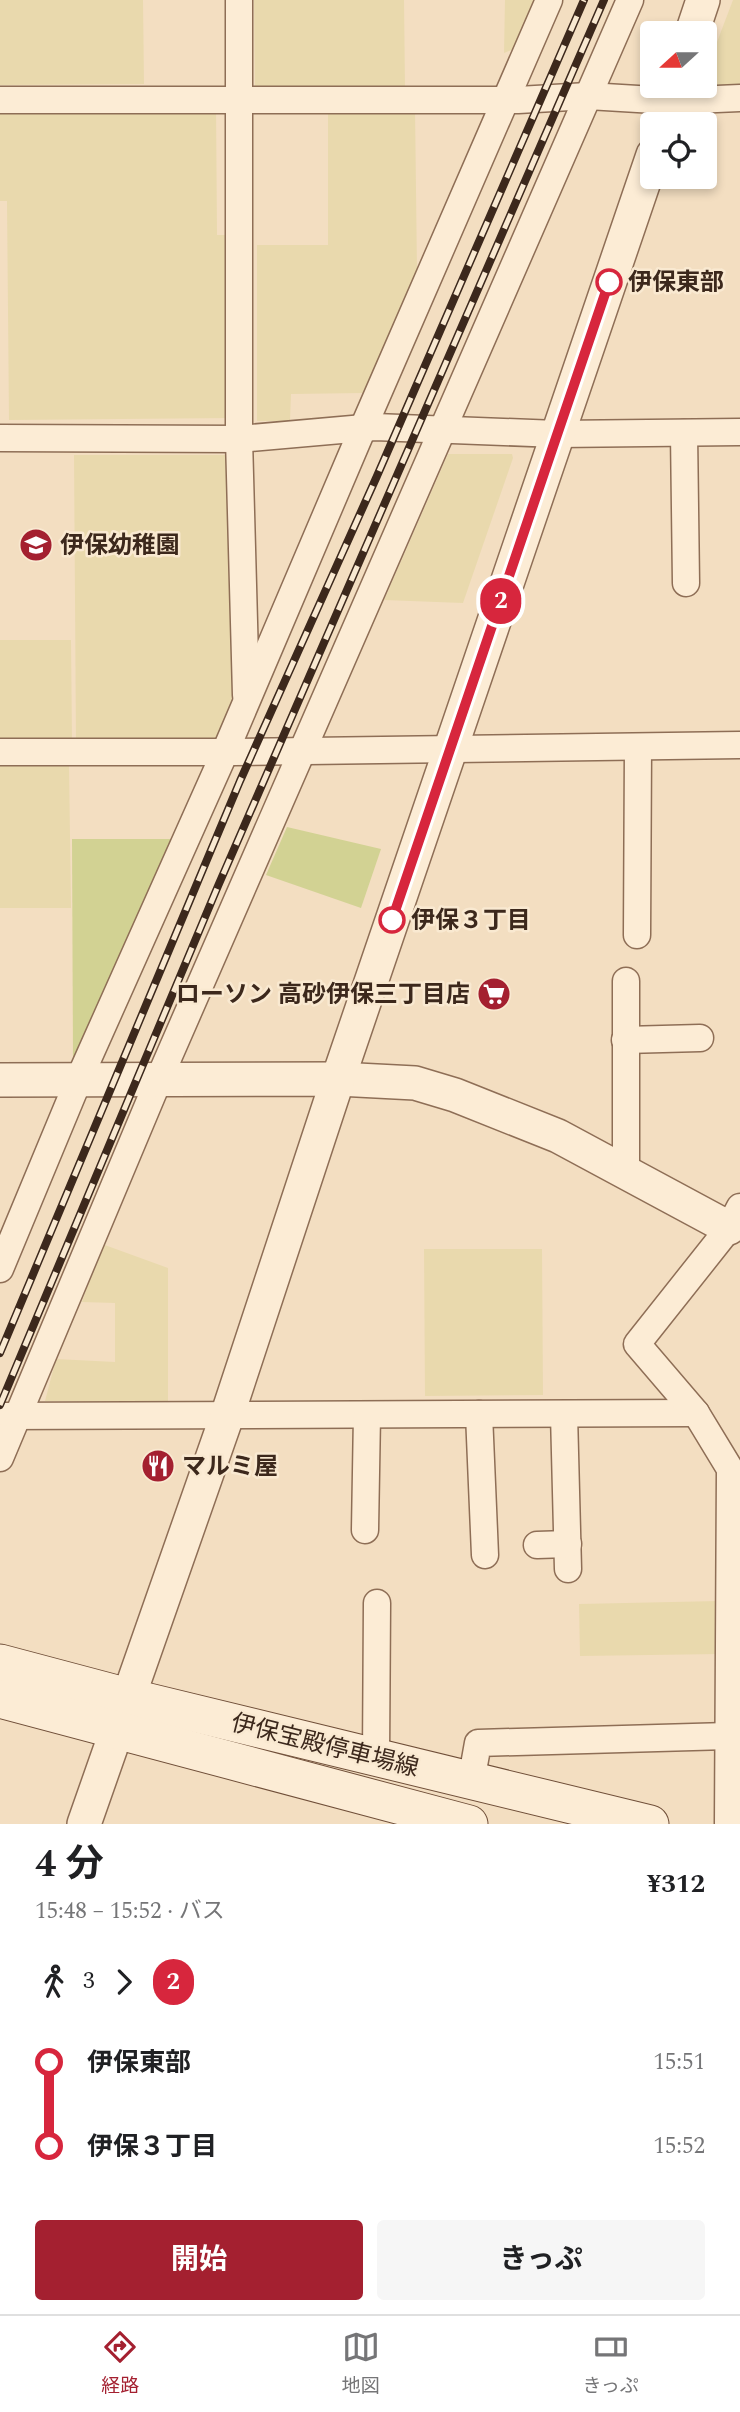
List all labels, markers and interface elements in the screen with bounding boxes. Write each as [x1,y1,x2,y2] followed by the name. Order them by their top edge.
[640,21,718,98] north arrow
[640,21,717,189] map controls
[640,112,717,189] button: locate
[628,265,724,301] place label: 伊保東部
[596,269,622,295] marker: 伊保東部
[17,526,55,564] school or university icon: 伊保幼稚園
[60,528,180,564] place label: 伊保幼稚園
[478,578,524,624] line badge: 2
[494,583,508,619] text: 2
[411,903,531,939] place label: 伊保３丁目
[379,907,405,933] marker: 伊保３丁目
[475,975,513,1013] supermarket icon: ローソン 高砂伊保三丁目店
[176,977,470,1013] place label: ローソン 高砂伊保三丁目店
[139,1447,177,1485] restaurant icon: マルミ屋
[182,1449,278,1485] place label: マルミ屋
[227,1705,422,1787] street label: 伊保宝殿停車場線
[35,1836,104,1894] text: 4 分
[647,1864,705,1904] text: ¥312
[35,1894,225,1929] text: 15:48 – 15:52 · バス
[35,1963,73,2001] icon: walk
[105,1963,143,2001] icon: forward
[83,1964,95,1999] text: 3
[167,1964,180,2000] text: 2
[87,2043,191,2083] text: 伊保東部
[653,2045,705,2080] text: 15:51
[87,2127,217,2167] text: 伊保３丁目
[653,2129,705,2164] text: 15:52
[35,2220,363,2300] button: 開始
[377,2220,705,2300] button: きっぷ
[101,2328,139,2401] tab: 経路
[342,2328,380,2401] tab: 地図
[582,2328,639,2401] tab: きっぷ

